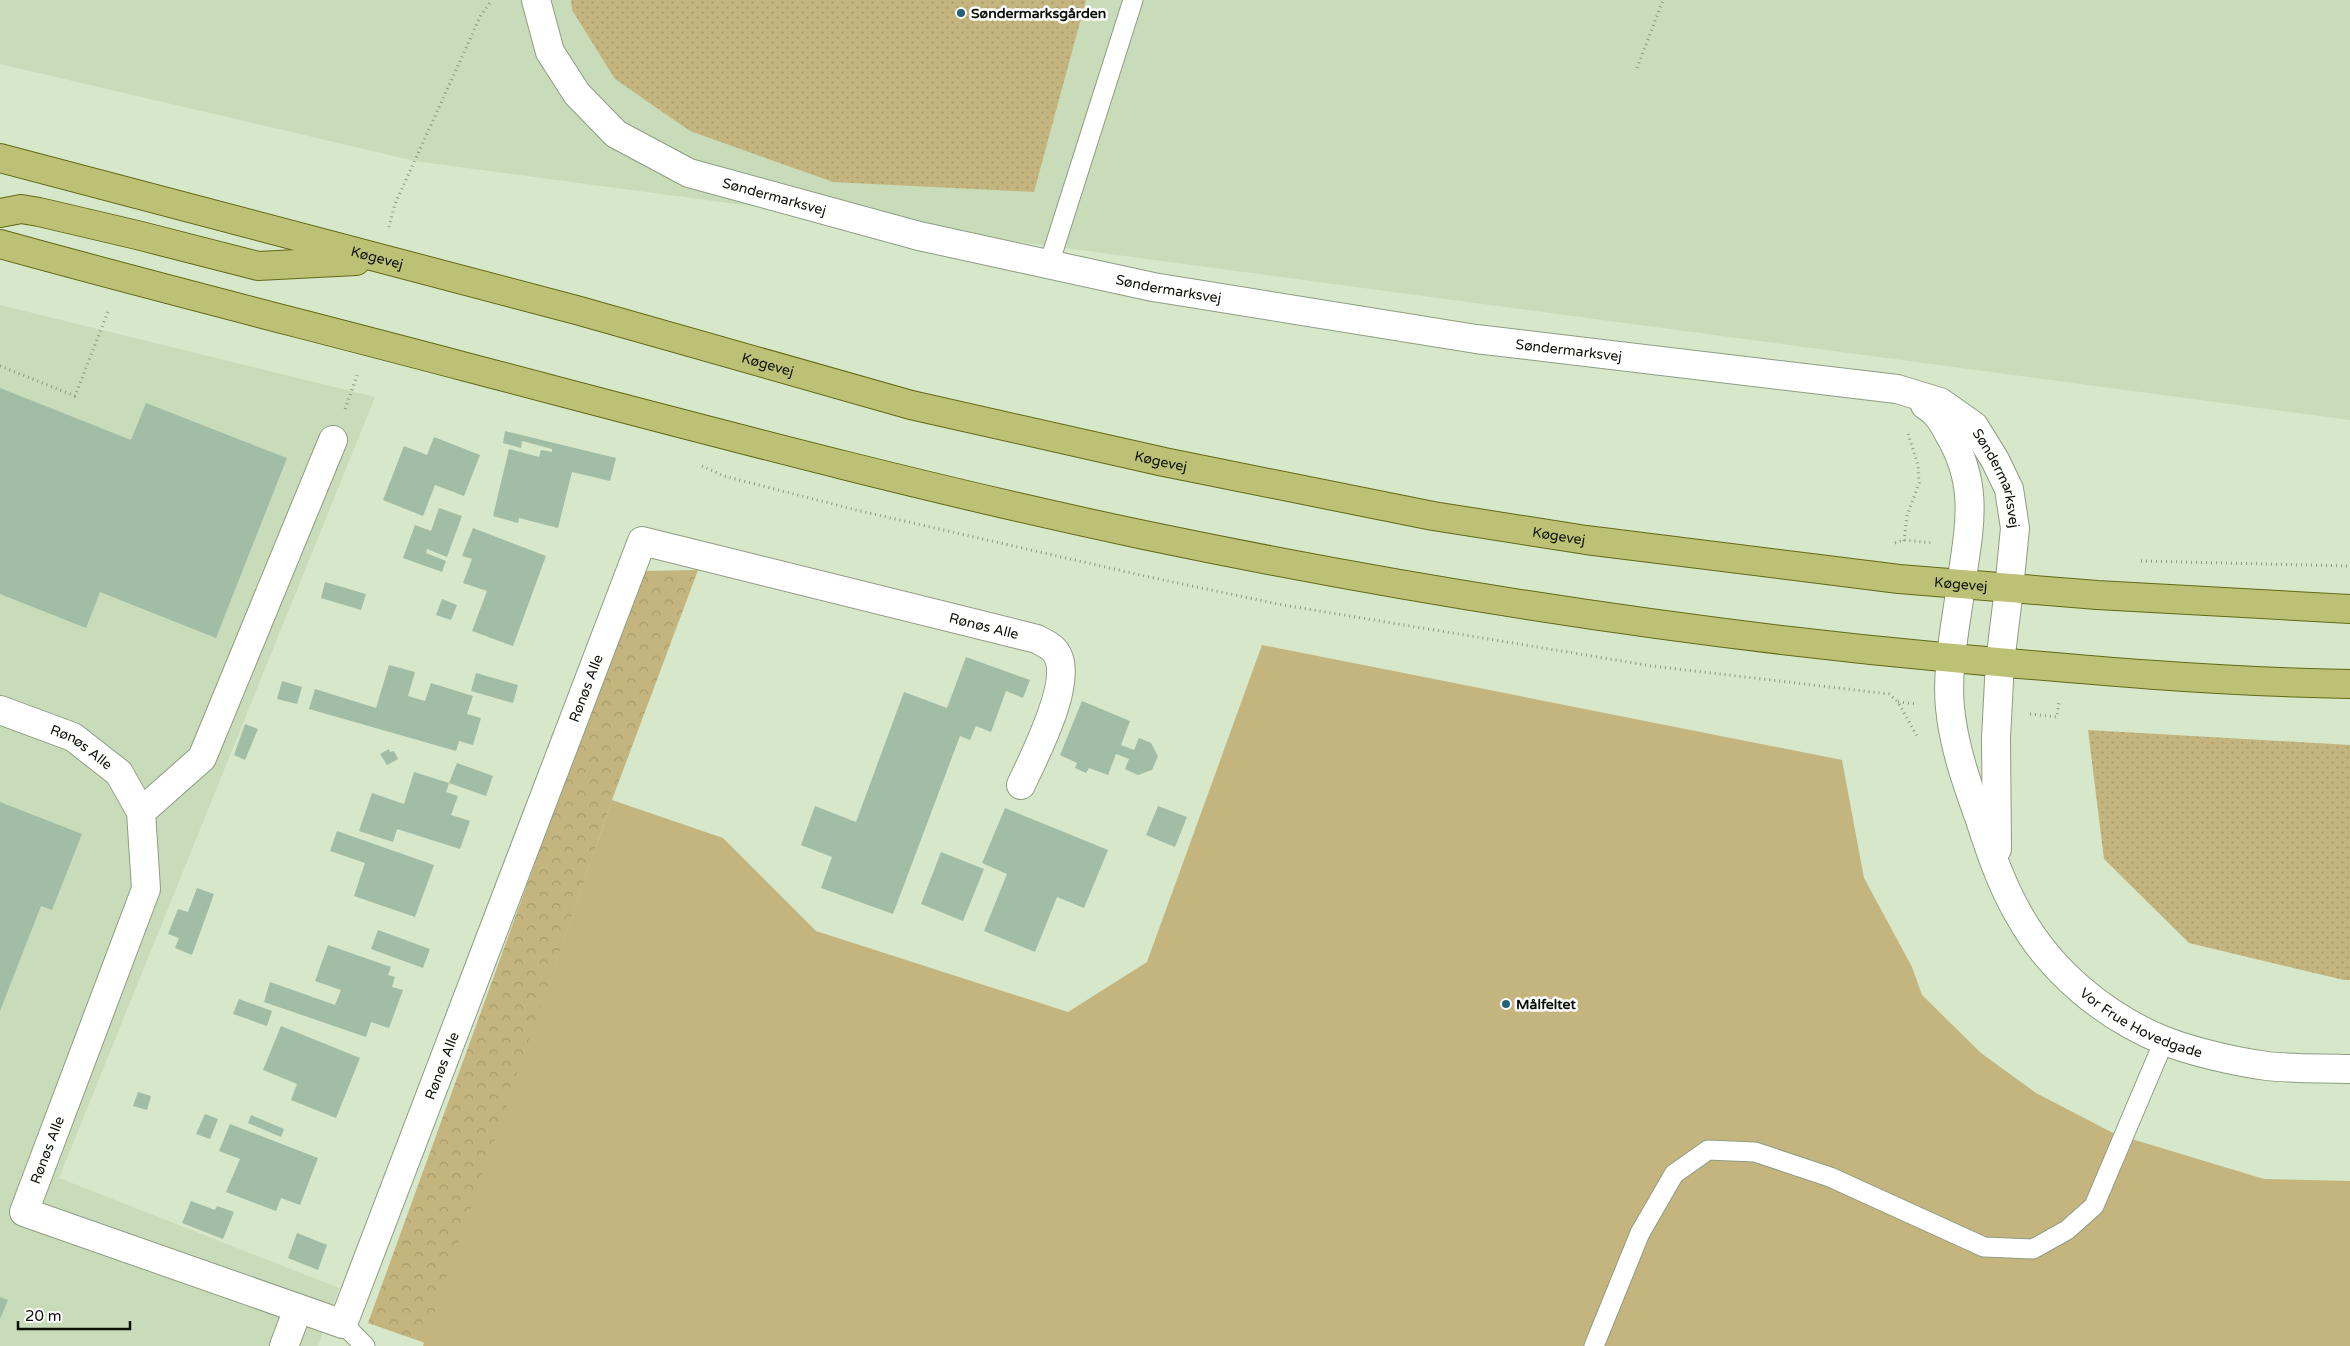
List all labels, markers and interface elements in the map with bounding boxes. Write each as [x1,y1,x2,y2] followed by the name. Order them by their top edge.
[971,5,1106,22] place label: Søndermarksgården
[955,7,967,19] marker: Søndermarksgården
[720,175,828,219] street label: Søndermarksvej
[349,243,405,273] street label: Køgevej
[1114,271,1223,307] street label: Søndermarksvej
[1515,336,1623,365] street label: Søndermarksvej
[740,349,796,380] street label: Køgevej
[1969,426,2023,529] street label: Søndermarksvej
[1133,448,1189,475] street label: Køgevej
[1531,524,1586,549] street label: Køgevej
[1934,574,1988,595] street label: Køgevej
[947,609,1020,643] street label: Rønøs Alle
[566,652,607,725] street label: Rønøs Alle
[48,721,116,774] street label: Rønøs Alle
[2076,984,2204,1061] street label: Vor Frue Hovedgade
[1516,996,1576,1013] place label: Målfeltet
[1500,998,1512,1010] marker: Målfeltet
[421,1030,463,1102] street label: Rønøs Alle
[27,1114,68,1186] street label: Rønøs Alle
[18,1298,130,1330] scale bar
[25,1307,62,1325] text: 20 m

